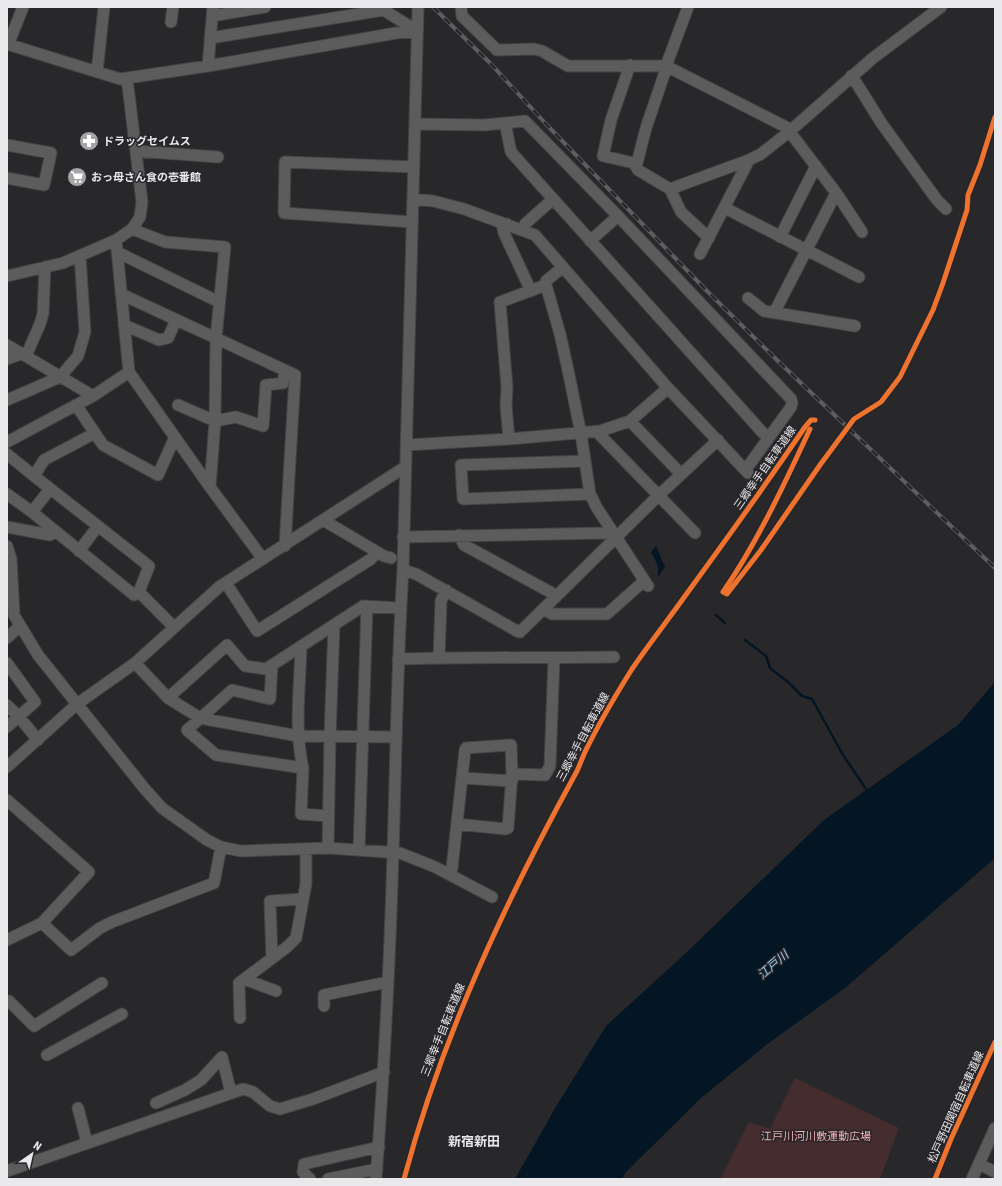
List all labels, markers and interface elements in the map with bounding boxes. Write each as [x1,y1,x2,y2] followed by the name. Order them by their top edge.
[78,130,100,152] pharmacy icon: ドラッグセイムス
[103,135,191,148] place label: ドラッグセイムス
[66,166,88,188] supermarket icon: おっ母さん食の壱番館
[91,171,201,184] place label: おっ母さん食の壱番館
[731,424,799,512] street label: 三郷幸手自転車道線
[554,690,612,784] street label: 三郷幸手自転車道線
[755,947,793,982] water label: 江戸川
[418,982,468,1078] street label: 三郷幸手自転車道線
[925,1049,987,1165] street label: 松戸野田関宿自転車道線
[761,1130,871,1143] park label: 江戸川河川敷運動広場
[12,1134,52,1174] north arrow
[448,1134,500,1149] district label: 新宿新田
[31,1139,44,1154] text: N

